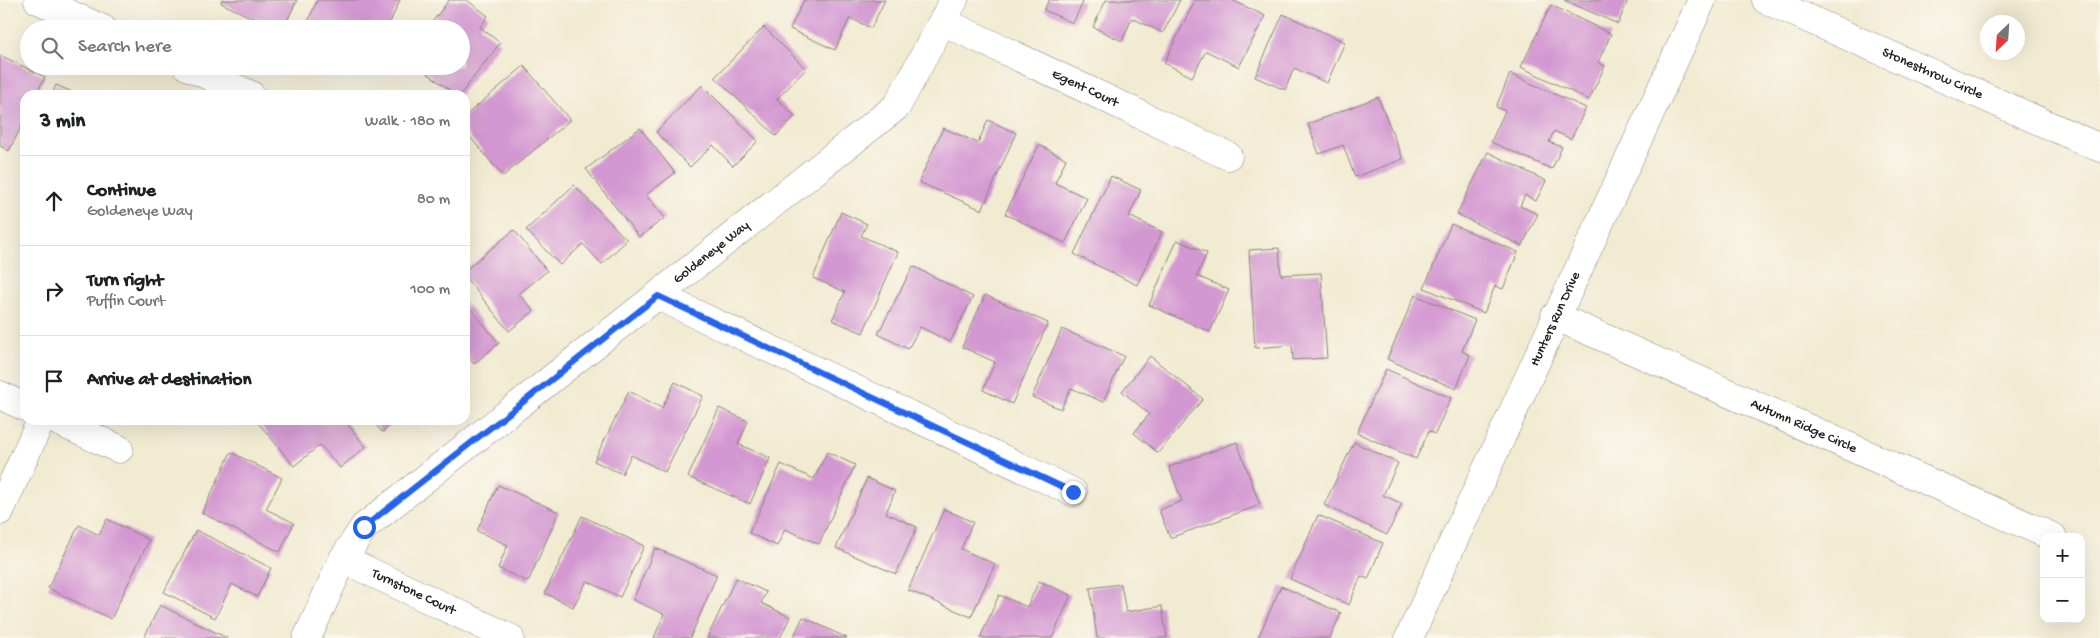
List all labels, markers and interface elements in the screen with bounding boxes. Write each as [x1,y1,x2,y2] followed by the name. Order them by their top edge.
[1980,15,2025,60] north arrow
[20,20,470,75] search box
[38,34,66,62] icon: search
[78,36,172,59] text: Search here
[1879,44,1986,104] street label: Stonesthrow Circle
[1049,66,1122,112] street label: Egent Court
[40,110,85,135] text: 3 min
[365,113,450,132] text: Walk · 180 m
[87,180,156,203] text: Continue
[40,187,68,215] icon: ahead
[417,191,450,210] text: 80 m
[87,203,193,222] text: Goldeneye Way
[670,217,753,288] street label: Goldeneye Way
[1526,268,1585,369] street label: Hunters Run Drive
[87,270,163,293] text: Turn right
[40,277,68,305] icon: right
[410,281,450,300] text: 100 m
[87,293,165,312] text: Puffin Court
[40,367,68,395] icon: arrive
[87,369,251,392] text: Arrive at destination
[1748,395,1860,458] street label: Autumn Ridge Circle
[1062,481,1085,504] route end
[353,516,376,539] route start
[2040,533,2085,623] map controls
[2040,533,2085,578] button: +
[368,565,459,620] street label: Turnstone Court
[2040,578,2085,623] button: −

